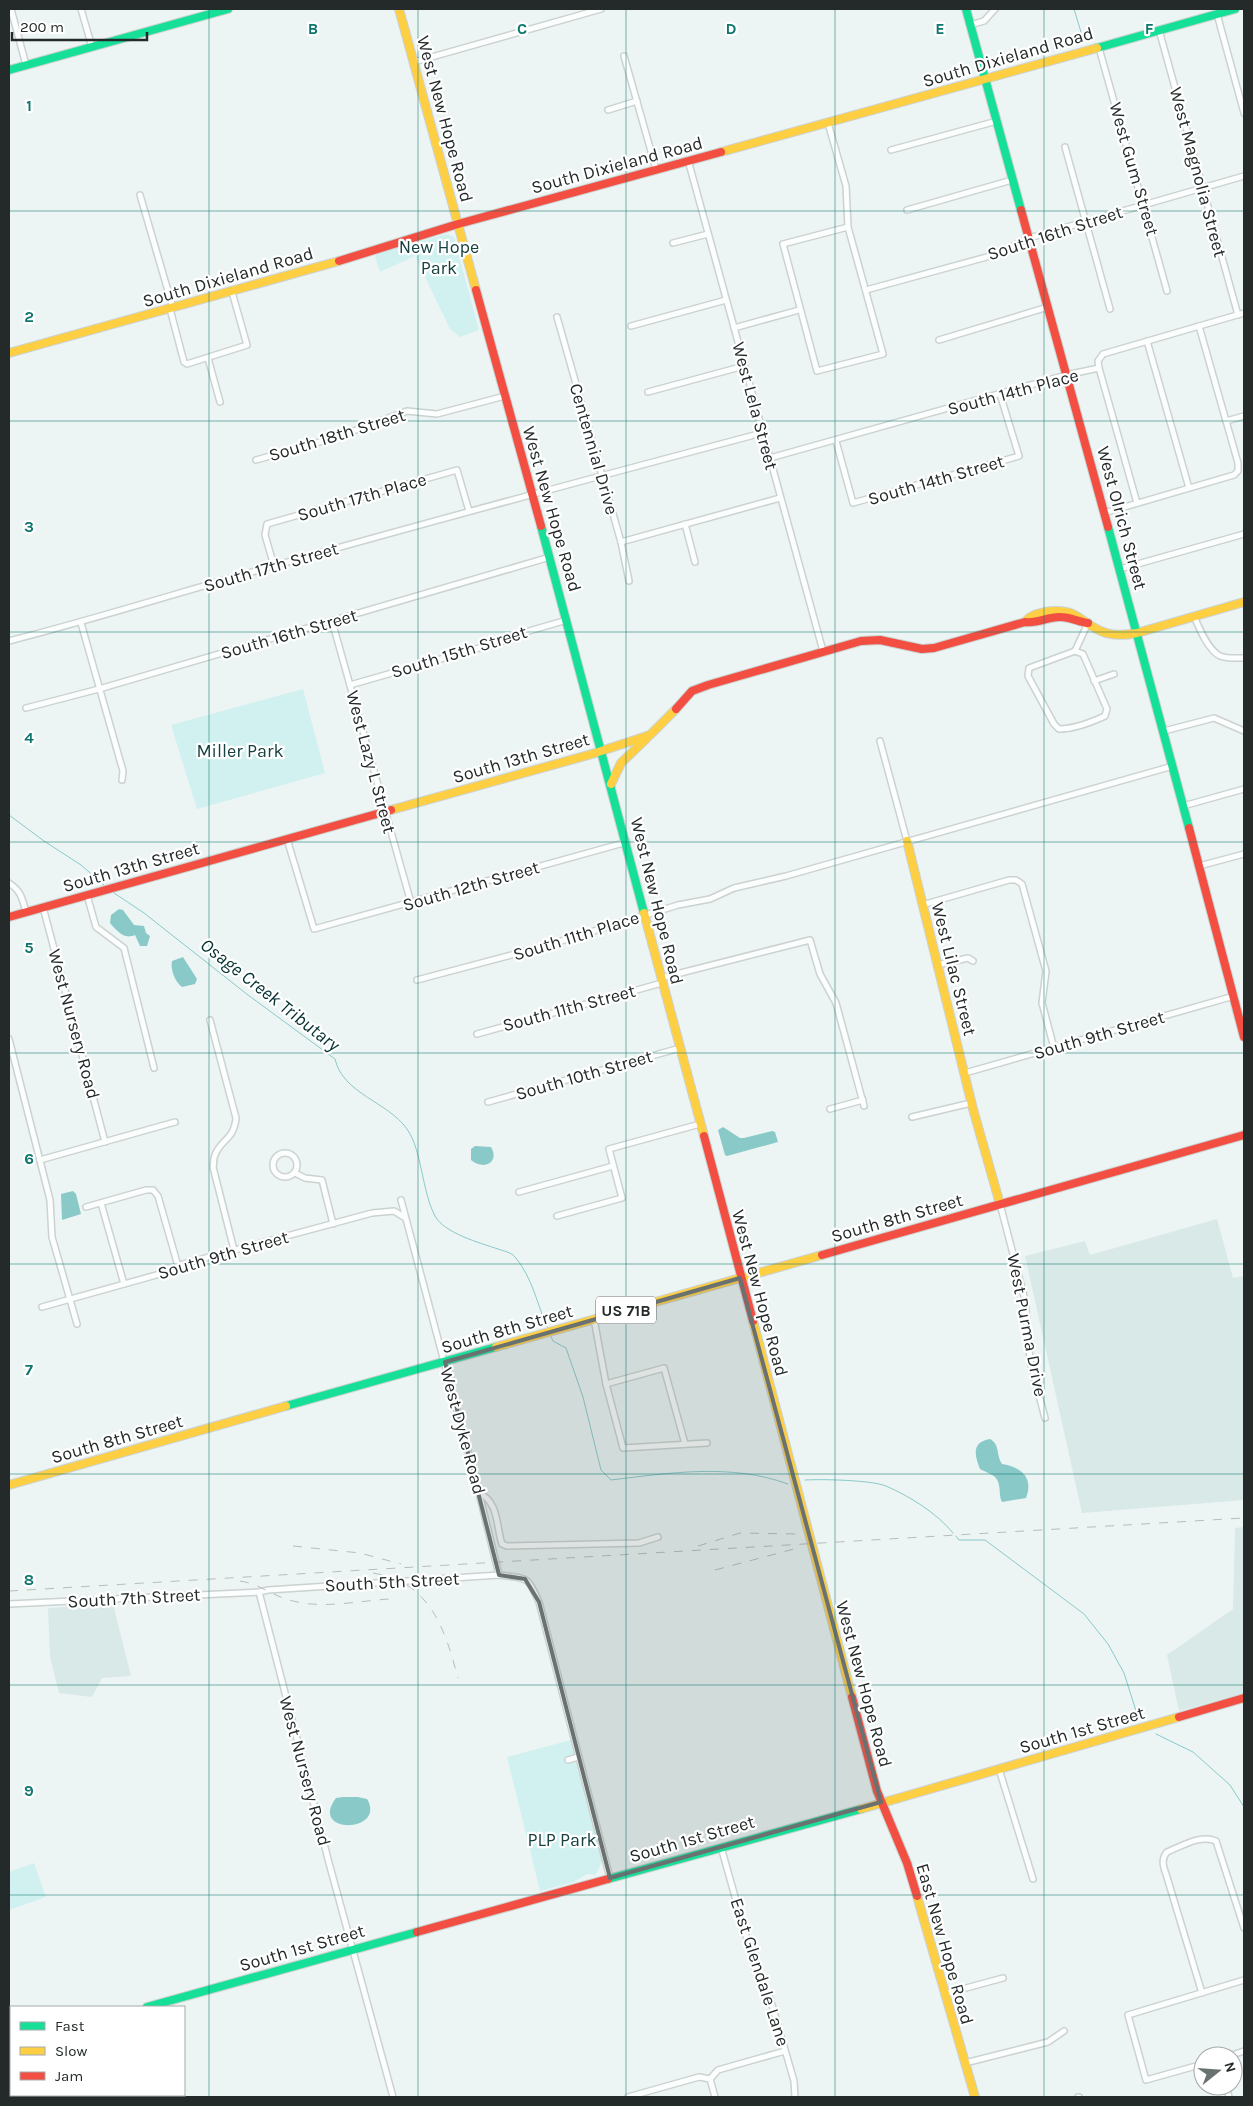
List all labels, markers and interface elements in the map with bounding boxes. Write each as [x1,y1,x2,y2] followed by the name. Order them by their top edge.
[12,10,148,42] scale bar
[20,18,64,36] text: 200 m
[308,19,318,38] text: B
[517,19,527,38] text: C
[726,19,737,38] text: D
[935,19,945,38] text: E
[1145,19,1154,38] text: F
[920,22,1096,92] street label: South Dixieland Road
[412,33,478,205] street label: West New Hope Road
[1165,84,1231,260] street label: West Magnolia Street
[26,96,32,115] text: 1
[1104,100,1164,239] street label: West Gum Street
[529,131,705,199] street label: South Dixieland Road
[984,201,1126,265] street label: South 16th Street
[399,236,479,279] park label: New Hope Park
[140,242,316,312] street label: South Dixieland Road
[24,307,34,326] text: 2
[727,340,783,473] street label: West Lela Street
[945,364,1081,420] street label: South 14th Place
[565,381,623,517] street label: Centennial Drive
[266,404,408,466] street label: South 18th Street
[518,424,586,594] street label: West New Hope Road
[1092,444,1152,592] street label: West Olrich Street
[865,450,1007,510] street label: South 14th Street
[295,468,429,526] street label: South 17th Place
[24,517,34,536] text: 3
[201,537,341,597] street label: South 17th Street
[218,604,360,664] street label: South 16th Street
[388,621,530,683] street label: South 15th Street
[341,688,401,836] street label: West Lazy L Street
[24,728,34,747] text: 4
[450,728,592,788] street label: South 13th Street
[196,740,284,762] park label: Miller Park
[626,815,688,987] street label: West New Hope Road
[60,837,202,897] street label: South 13th Street
[400,856,542,916] street label: South 12th Street
[927,900,981,1038] street label: West Lilac Street
[510,906,642,966] street label: South 11th Place
[196,934,345,1057] water label: Osage Creek Tributary
[24,938,34,957] text: 5
[43,947,105,1101] street label: West Nursery Road
[500,980,638,1036] street label: South 11th Street
[1031,1006,1167,1064] street label: South 9th Street
[513,1045,655,1105] street label: South 10th Street
[24,1149,34,1168] text: 6
[829,1189,966,1247] street label: South 8th Street
[727,1207,793,1379] street label: West New Hope Road
[155,1226,291,1284] street label: South 9th Street
[1002,1251,1052,1399] street label: West Purma Drive
[596,1296,656,1324] road number: US 71B
[439,1300,576,1358] street label: South 8th Street
[25,1360,33,1379] text: 7
[435,1365,491,1497] street label: West Dyke Road
[49,1410,186,1468] street label: South 8th Street
[324,1567,460,1597] street label: South 5th Street
[24,1570,34,1589] text: 8
[67,1584,201,1612] street label: South 7th Street
[831,1598,897,1770] street label: West New Hope Road
[274,1694,336,1848] street label: West Nursery Road
[1017,1702,1147,1758] street label: South 1st Street
[24,1781,34,1800] text: 9
[627,1811,757,1867] street label: South 1st Street
[527,1829,597,1851] park label: PLP Park
[911,1861,979,2027] street label: East New Hope Road
[726,1895,794,2049] street label: East Glendale Lane
[237,1920,367,1976] street label: South 1st Street
[10,2006,185,2096] legend
[55,2017,85,2035] text: Fast
[55,2042,87,2060] text: Slow
[1193,2046,1243,2096] north arrow
[1220,2060,1240,2075] text: N
[55,2067,83,2085] text: Jam

